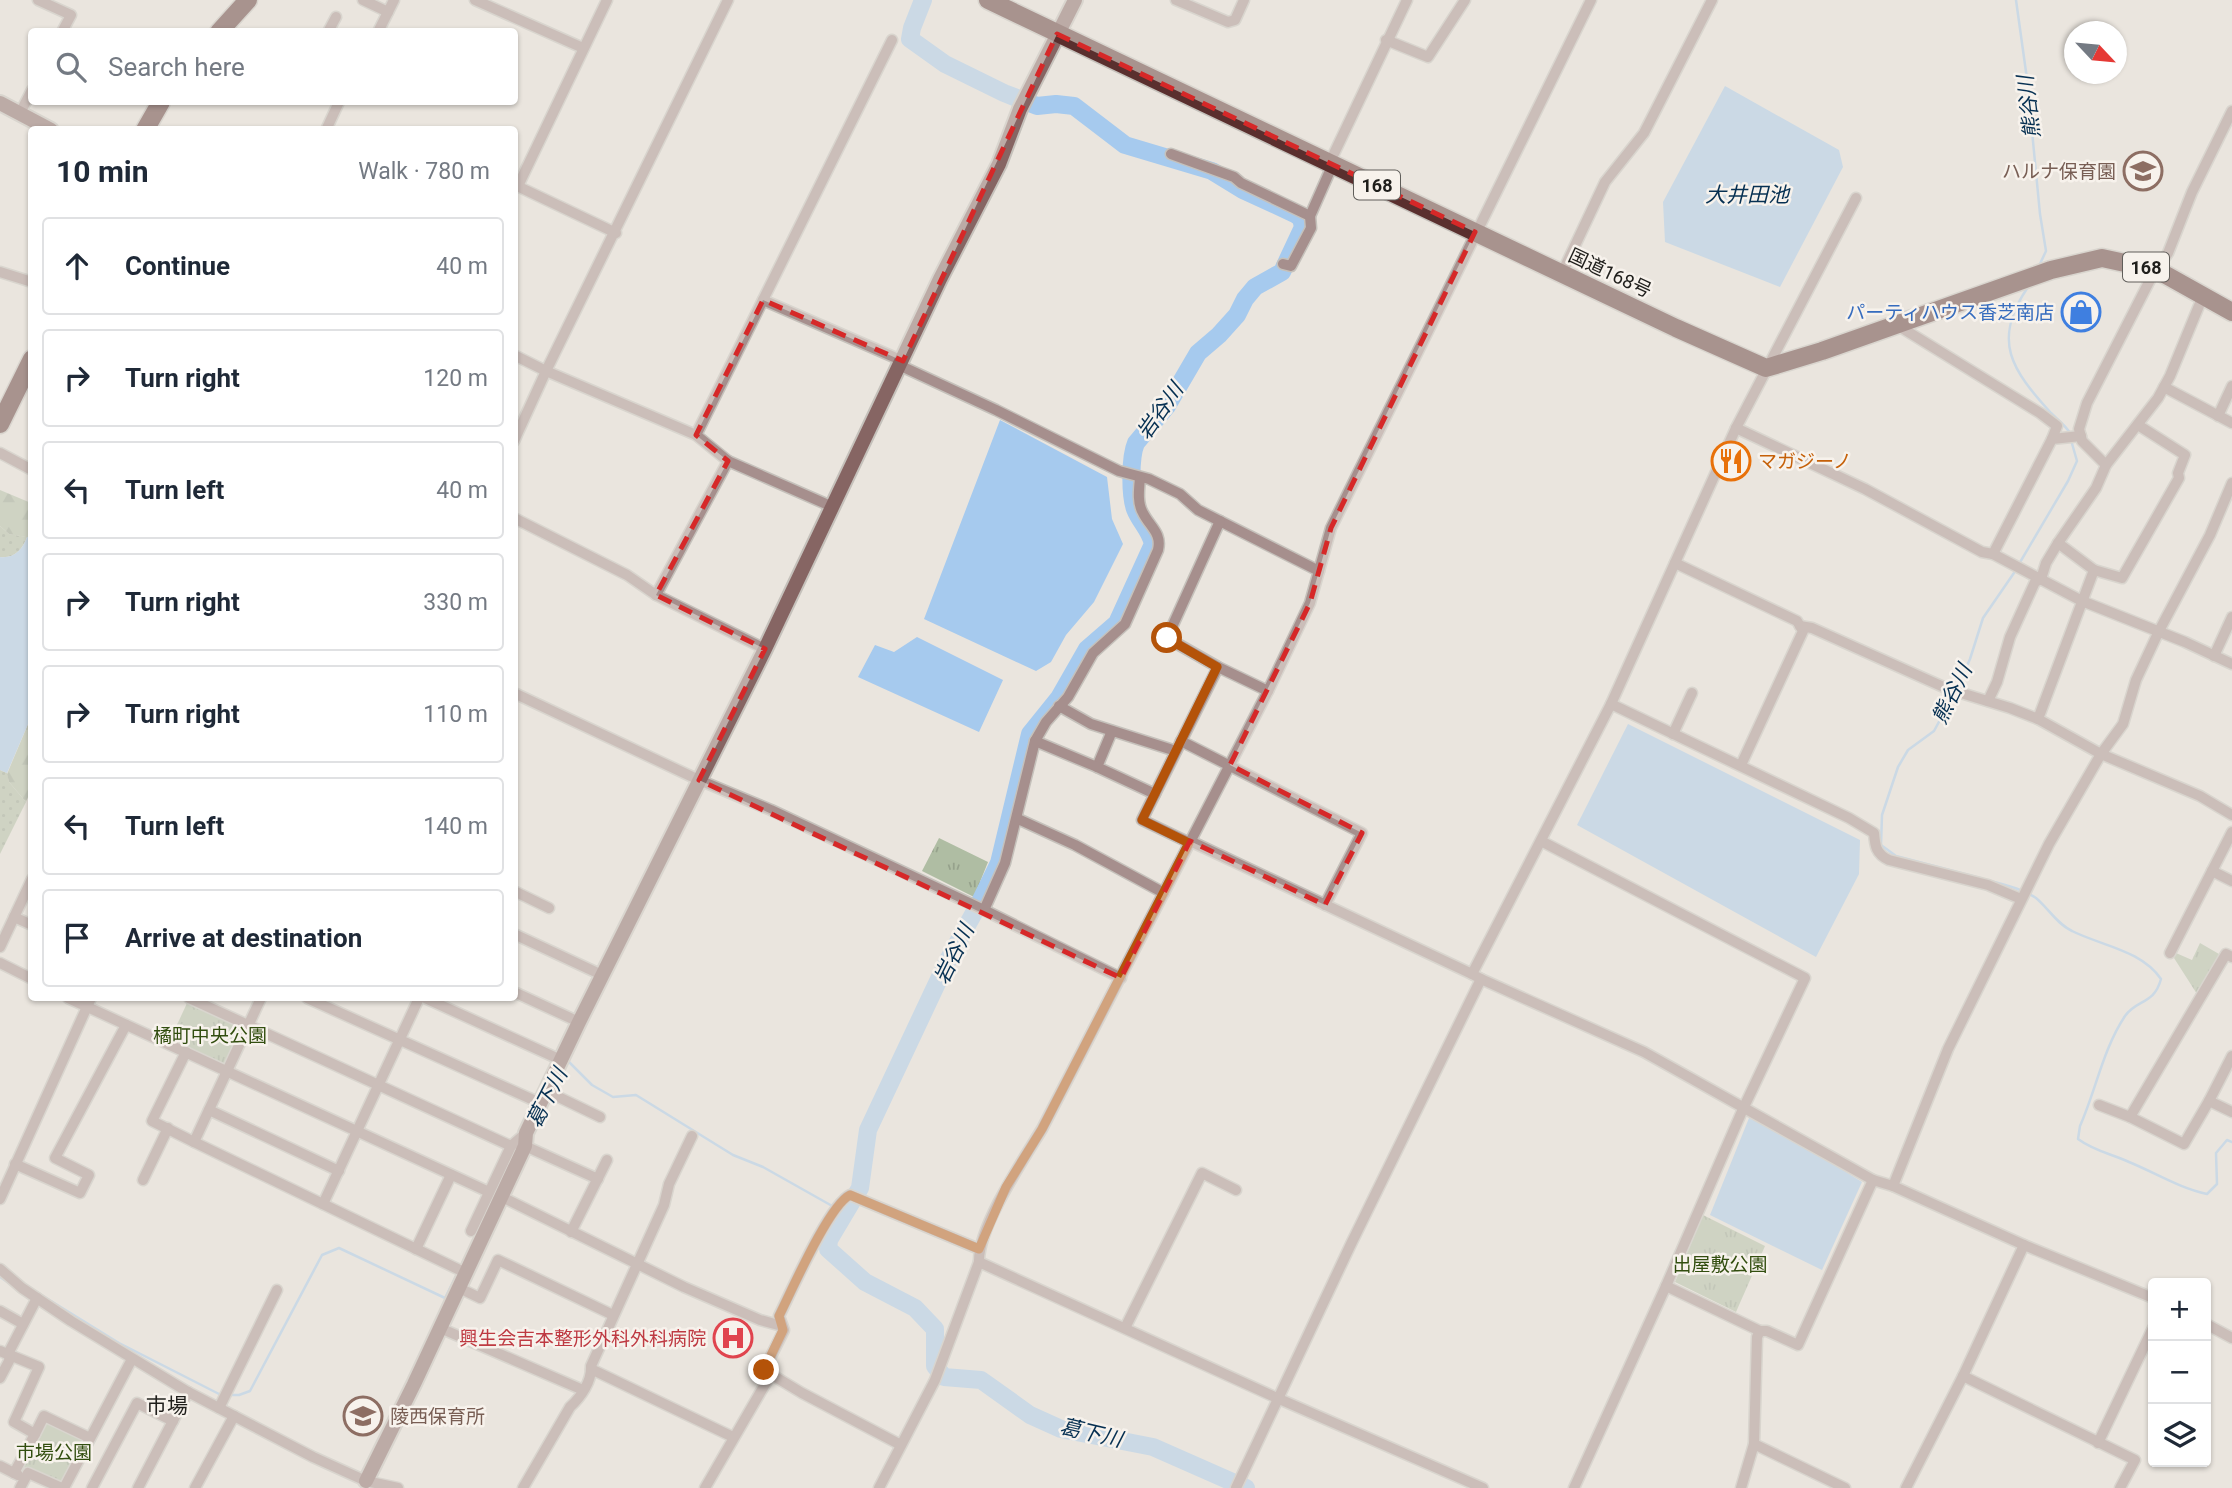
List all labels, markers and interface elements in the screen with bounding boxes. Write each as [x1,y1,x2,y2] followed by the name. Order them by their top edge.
[2064,21,2127,84] north arrow
[28,28,518,105] search box
[52,48,90,86] icon: search
[108,52,245,82] text: Search here
[2013,72,2045,140] water label: 熊谷川
[2122,150,2164,192] school or university icon: ハルナ保育園
[56,154,149,189] text: 10 min
[358,158,490,185] text: Walk · 780 m
[2002,160,2116,183] place label: ハルナ保育園
[1354,170,1400,200] road number: 168
[1705,183,1791,207] water label: 大井田池
[1565,244,1655,302] street label: 国道168号
[58,247,96,285] icon: ahead
[125,251,230,281] text: Continue
[436,253,488,280] text: 40 m
[2123,253,2169,282] road number: 168
[2060,291,2102,333] shop icon: パーティハウス香芝南店
[1846,301,2054,324] place label: パーティハウス香芝南店
[58,359,96,397] icon: right
[125,363,240,393] text: Turn right
[423,365,488,392] text: 120 m
[1132,377,1189,444] water label: 岩谷川
[1710,440,1752,482] restaurant icon: マガジーノ
[1758,450,1852,473] place label: マガジーノ
[58,471,96,509] icon: left
[125,475,224,505] text: Turn left
[436,477,488,504] text: 40 m
[58,583,96,621] icon: right
[125,587,240,617] text: Turn right
[423,589,488,616] text: 330 m
[1151,622,1182,653] route start
[1927,659,1977,728] water label: 熊谷川
[58,695,96,733] icon: right
[125,699,240,729] text: Turn right
[423,701,488,728] text: 110 m
[58,807,96,845] icon: left
[125,811,224,841] text: Turn left
[423,813,488,840] text: 140 m
[58,919,96,957] icon: arrive
[929,919,979,988] water label: 岩谷川
[125,923,362,953] text: Arrive at destination
[153,1024,267,1047] park label: 橘町中央公園
[522,1063,573,1132] water label: 葛下川
[1672,1253,1768,1276] park label: 出屋敷公園
[2148,1278,2211,1467] map controls
[2148,1278,2211,1341] button: +
[712,1317,754,1359] hospital icon: 興生会吉本整形外科外科病院
[459,1327,706,1350] place label: 興生会吉本整形外科外科病院
[2148,1341,2211,1404] button: −
[748,1354,779,1385] route end
[146,1394,188,1418] district label: 市場
[342,1395,384,1437] school or university icon: 陵西保育所
[2148,1404,2211,1467] button: layers
[390,1405,485,1428] place label: 陵西保育所
[1058,1414,1126,1452] water label: 葛下川
[16,1441,92,1464] park label: 市場公園

